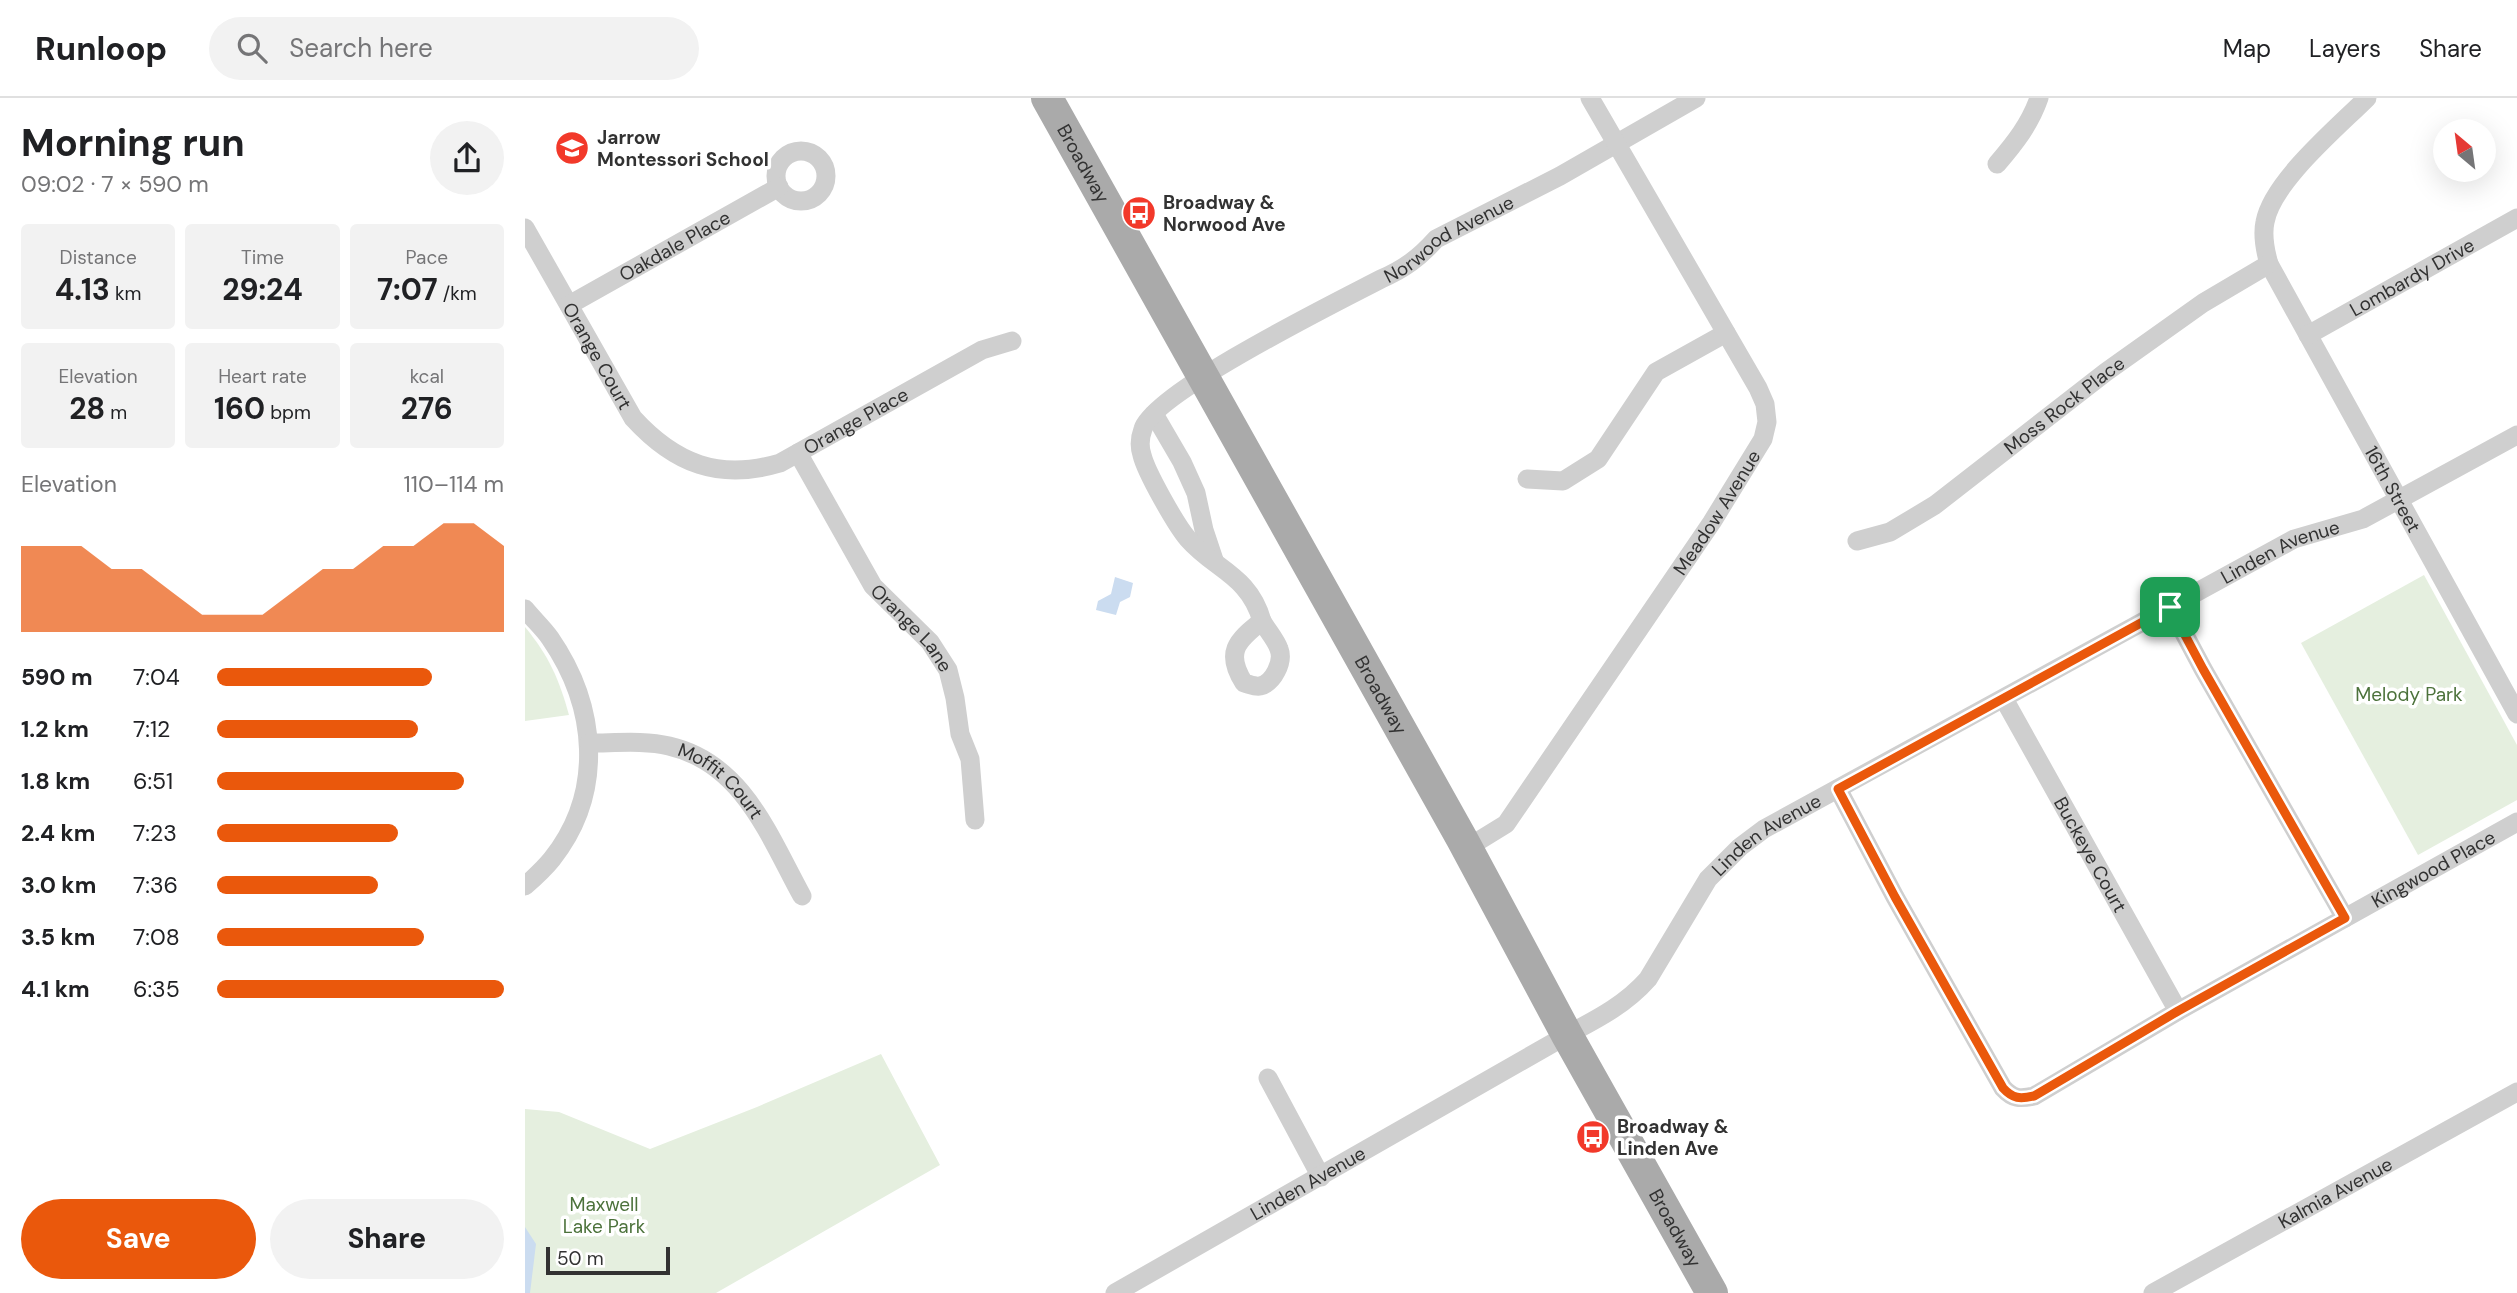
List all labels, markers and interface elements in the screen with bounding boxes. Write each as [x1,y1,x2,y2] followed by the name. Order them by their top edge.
[209,17,699,80] search box
[35,27,167,70] text: Runloop
[233,29,271,67] icon: search
[289,31,433,65] text: Search here
[2223,33,2271,64] text: Map
[2309,33,2381,64] text: Layers
[2419,33,2482,64] text: Share
[21,118,245,168] text: Morning run
[2433,119,2495,182] north arrow
[2433,119,2496,182] map controls
[1051,120,1115,208] street label: Broadway
[430,121,504,195] button: share
[597,125,769,172] place label: Jarrow Montessori School
[553,129,591,167] school or university icon: Jarrow Montessori School
[21,169,209,199] text: 09:02 · 7 × 590 m
[1163,190,1286,237] place label: Broadway & Norwood Ave
[1380,190,1518,289] street label: Norwood Avenue
[1120,194,1158,232] bus stop icon: Broadway & Norwood Ave
[615,205,735,287] street label: Oakdale Place
[2345,232,2479,322] street label: Lombardy Drive
[60,245,137,270] text: Distance
[241,245,284,270] text: Time
[406,245,448,270] text: Pace
[55,270,110,309] text: 4.13
[222,270,303,309] text: 29:24
[377,270,438,309] text: 7:07
[110,281,141,306] text: km
[438,281,477,306] text: /km
[557,298,638,414] street label: Orange Court
[1999,351,2130,460] street label: Moss Rock Place
[59,364,138,389] text: Elevation
[218,364,307,389] text: Heart rate
[410,364,444,389] text: kcal
[799,382,913,460] street label: Orange Place
[69,389,105,428] text: 28
[214,389,265,428] text: 160
[401,389,453,428] text: 276
[105,400,127,425] text: m
[265,400,311,425] text: bpm
[2359,442,2426,537] street label: 16th Street
[1667,445,1766,580] street label: Meadow Avenue
[21,469,117,499] text: Elevation
[404,469,504,499] text: 110–114 m
[2216,514,2343,590] street label: Linden Avenue
[2140,577,2200,637] pin
[865,579,958,677] street label: Orange Lane
[2151,588,2189,626] icon: arrive
[1349,651,1413,739] street label: Broadway
[21,662,93,692] text: 590 m
[133,662,180,692] text: 7:04
[2355,682,2463,707] park label: Melody Park
[21,714,89,744] text: 1.2 km
[133,714,170,744] text: 7:12
[674,737,769,824] street label: Moffit Court
[21,766,90,796] text: 1.8 km
[133,766,173,796] text: 6:51
[1706,788,1826,881] street label: Linden Avenue
[2048,793,2132,917] street label: Buckeye Court
[21,818,95,848] text: 2.4 km
[133,818,177,848] text: 7:23
[2367,825,2500,914] street label: Kingwood Place
[21,870,96,900] text: 3.0 km
[133,870,178,900] text: 7:36
[21,922,95,952] text: 3.5 km
[133,922,180,952] text: 7:08
[21,974,90,1004] text: 4.1 km
[133,974,180,1004] text: 6:35
[1617,1114,1729,1161] place label: Broadway & Linden Ave
[1574,1118,1612,1156] bus stop icon: Broadway & Linden Ave
[1246,1141,1370,1226] street label: Linden Avenue
[2274,1151,2397,1234] street label: Kalmia Avenue
[1643,1184,1707,1272] street label: Broadway
[563,1192,646,1239] park label: Maxwell Lake Park
[21,1199,256,1279] button: Save
[270,1199,504,1279] button: Share
[546,1244,670,1276] scale bar
[557,1246,604,1271] text: 50 m

